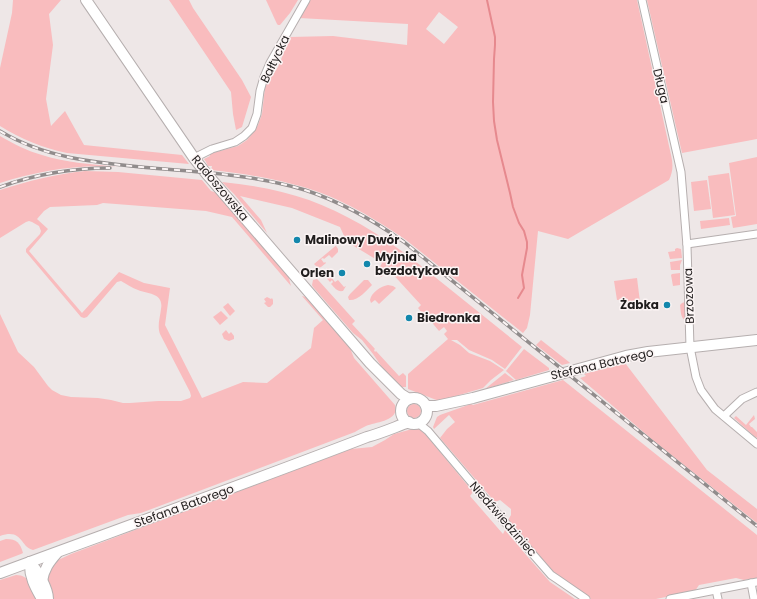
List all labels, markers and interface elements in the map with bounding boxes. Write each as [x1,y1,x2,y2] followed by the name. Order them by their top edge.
[256,32,293,86] street label: Bałtycka
[649,67,674,105] street label: Długa
[188,151,253,224] street label: Radoszowska
[305,231,399,248] place label: Malinowy Dwór
[292,235,302,245] marker: Malinowy Dwór
[375,248,458,279] place label: Myjnia bezdotykowa
[362,259,372,269] marker: Myjnia bezdotykowa
[300,264,334,281] place label: Orlen
[337,268,347,278] marker: Orlen
[679,268,698,324] street label: Brzozowa
[620,296,659,313] place label: Żabka
[662,300,672,310] marker: Żabka
[417,309,480,326] place label: Biedronka
[404,313,414,323] marker: Biedronka
[549,343,655,384] street label: Stefana Batorego
[466,477,541,560] street label: Niedźwiedziniec
[132,479,236,531] street label: Stefana Batorego

